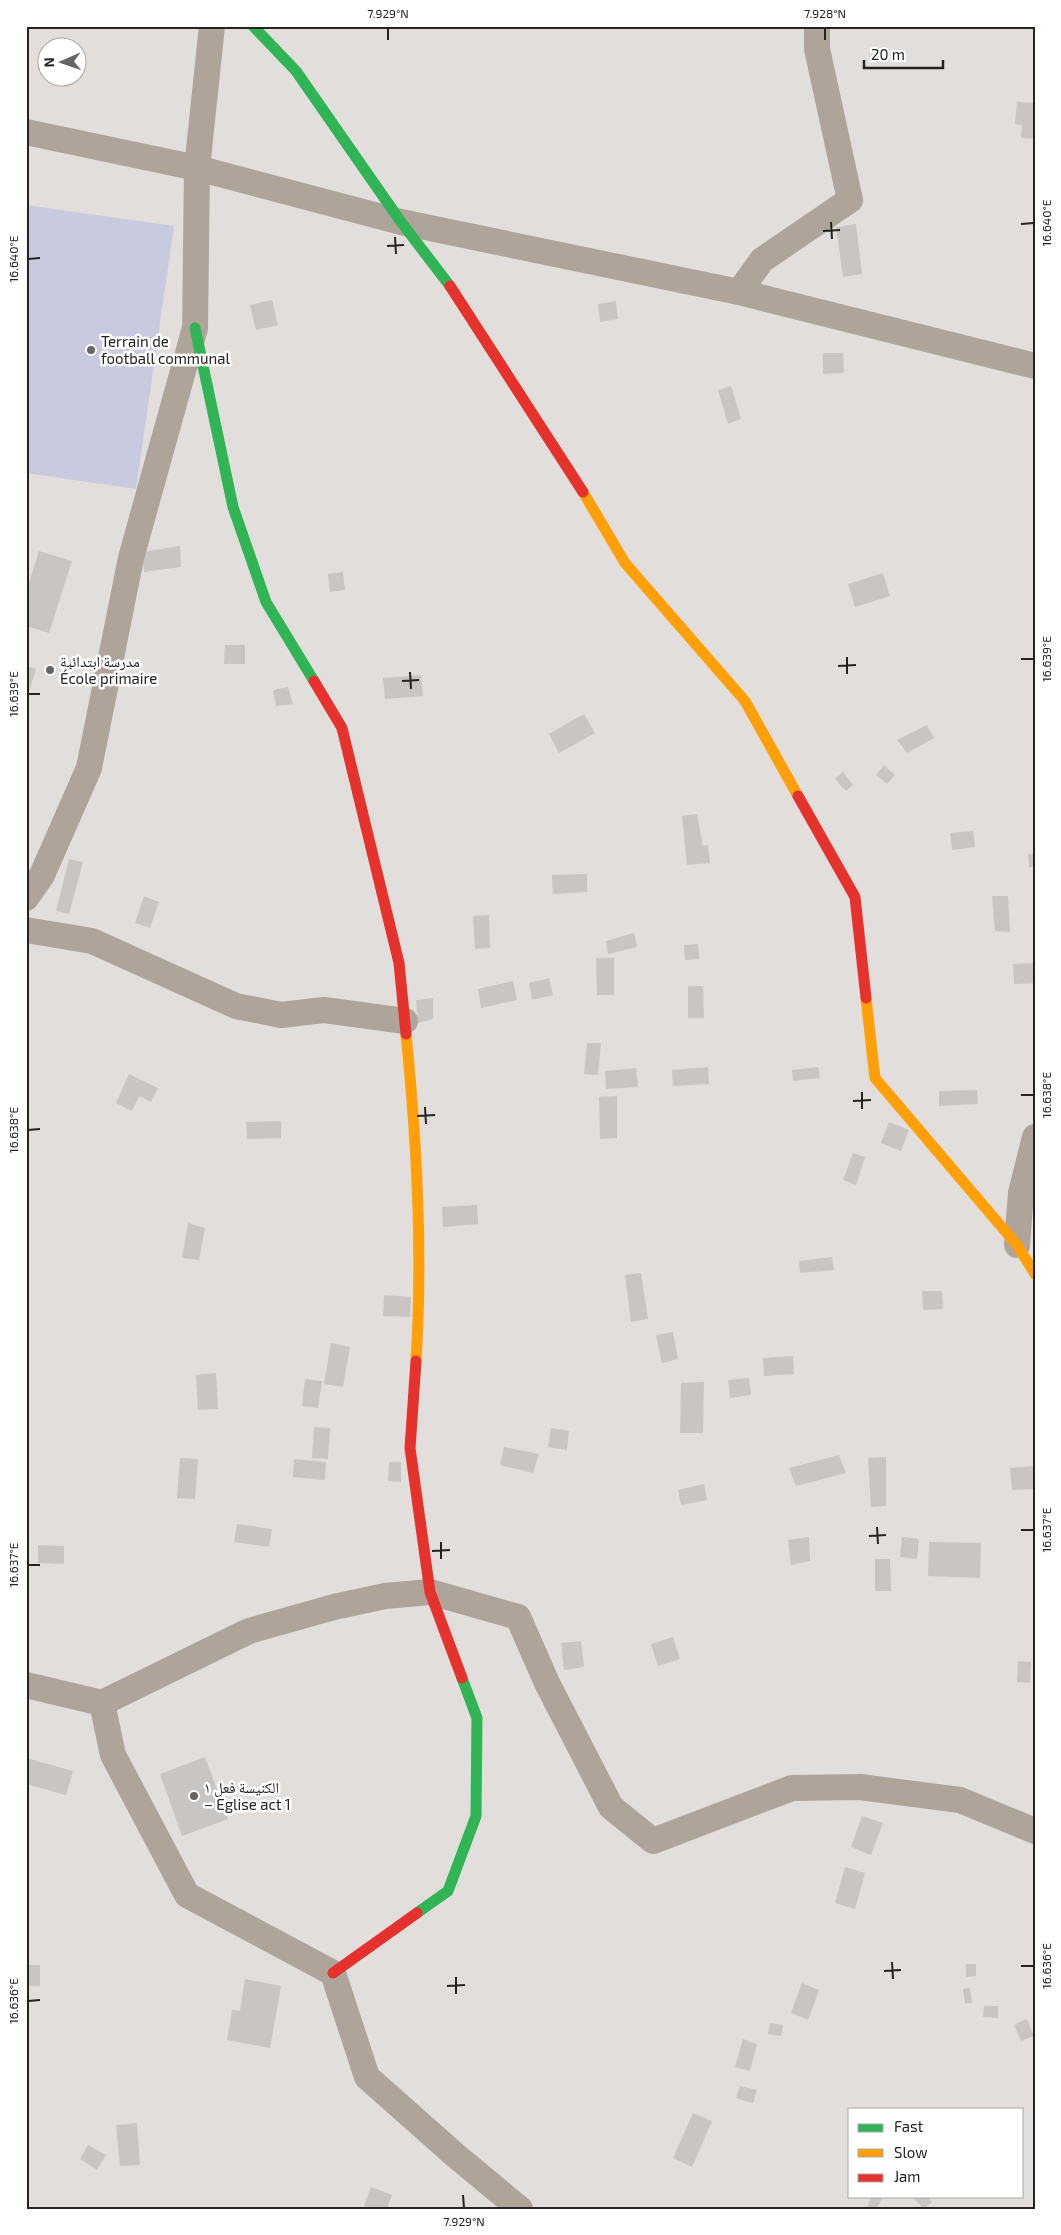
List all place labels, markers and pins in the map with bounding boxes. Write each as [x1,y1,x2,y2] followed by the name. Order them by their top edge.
[101,332,231,367] place label: Terrain de football communal
[85,344,97,356] marker: Terrain de football communal
[60,652,157,687] place label: مدرسة ابتدائية École primaire
[44,664,56,676] marker: مدرسة ابتدائية École primaire
[204,1778,291,1813] place label: الكنيسة فعل ۱ – Eglise act 1
[188,1790,200,1802] marker: الكنيسة فعل ۱ – Eglise act 1

